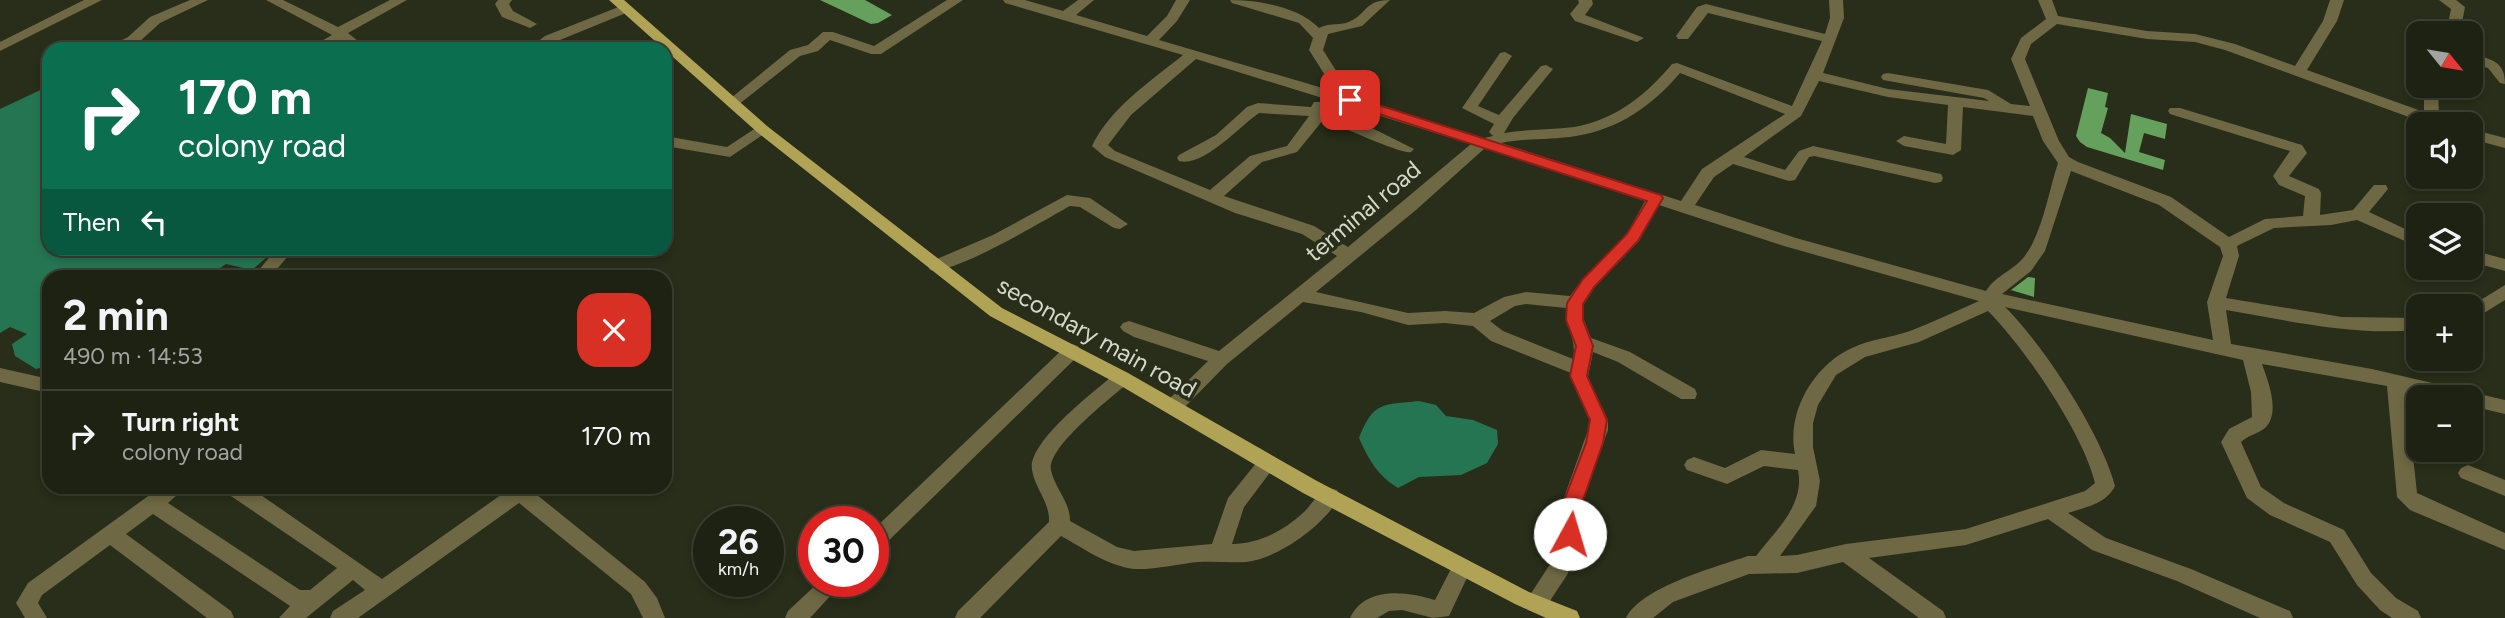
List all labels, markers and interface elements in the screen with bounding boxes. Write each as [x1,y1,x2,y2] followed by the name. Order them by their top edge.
[2406,21,2483,98] north arrow
[2406,21,2483,462] map controls
[178,67,312,126] text: 170 m
[63,70,154,161] icon: right
[1320,70,1380,130] pin
[1331,81,1369,119] icon: arrive
[2406,112,2483,189] button: sound
[178,127,346,165] text: colony road
[1300,154,1426,268] street label: terminal road
[135,203,173,241] icon: left
[2406,203,2483,280] button: layers
[63,206,121,238] text: Then
[992,270,1202,404] street label: secondary main road
[63,290,169,341] text: 2 min
[577,293,651,367] button: close
[2406,294,2483,371] button: +
[63,342,203,370] text: 490 m · 14:53
[2406,385,2483,462] button: −
[122,406,239,438] text: Turn right
[63,417,101,455] icon: right
[581,420,651,452] text: 170 m
[122,438,243,466] text: colony road
[1533,497,1607,571] position arrow
[798,506,889,597] speed limit sign: 30
[718,521,759,563] text: 26
[718,558,759,580] text: km/h

